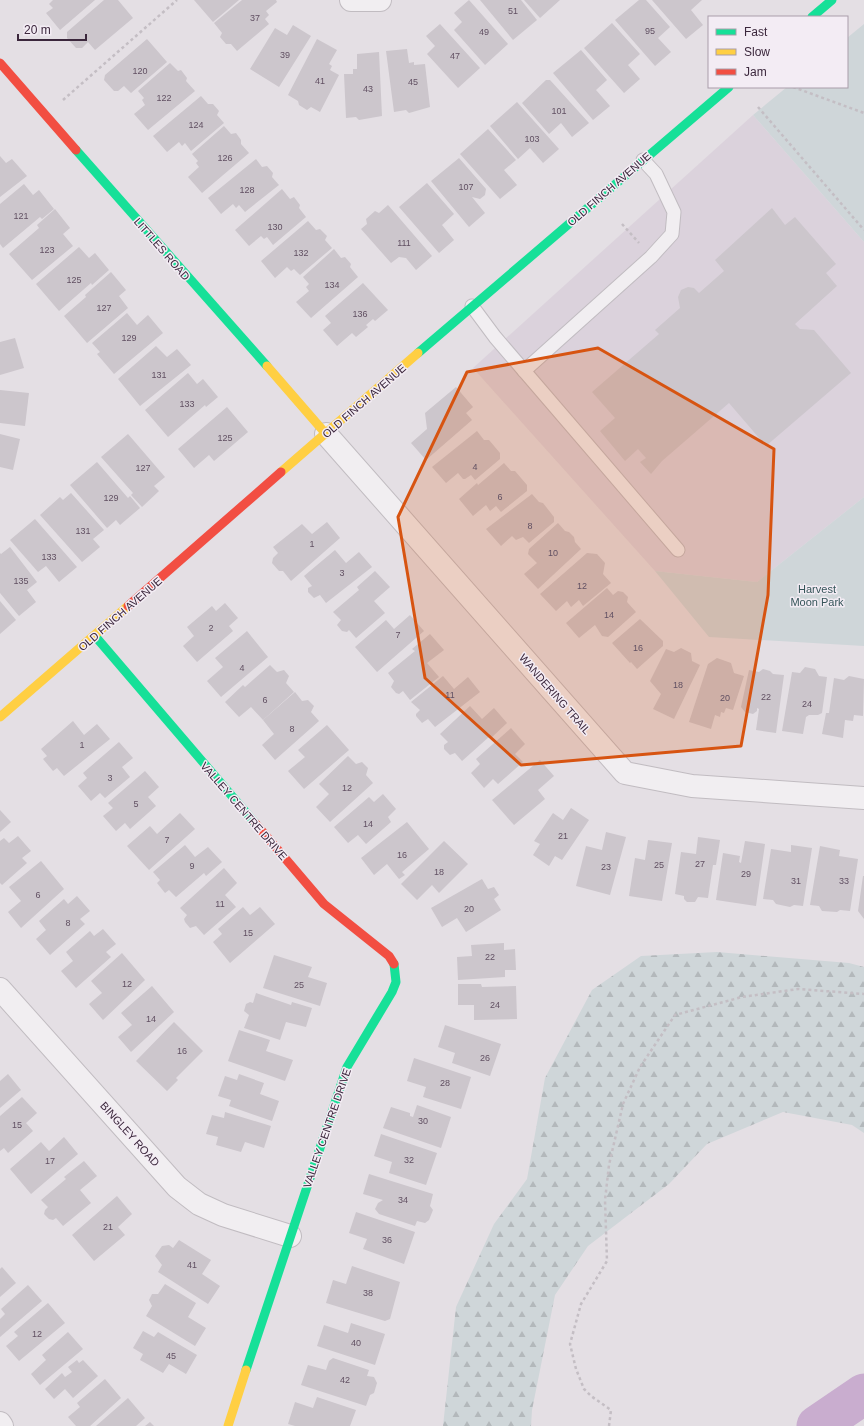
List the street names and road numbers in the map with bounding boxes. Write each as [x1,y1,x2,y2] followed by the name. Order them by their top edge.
[565,150,653,228] street label: OLD FINCH AVENUE
[132,216,192,282] street label: LITTLES ROAD
[320,362,408,440] street label: OLD FINCH AVENUE
[76,575,164,653] street label: OLD FINCH AVENUE
[517,652,593,736] street label: WANDERING TRAIL
[198,760,290,862] street label: VALLEY CENTRE DRIVE
[301,1067,353,1189] street label: VALLEY CENTRE DRIVE
[98,1099,162,1169] street label: BINGLEY ROAD

